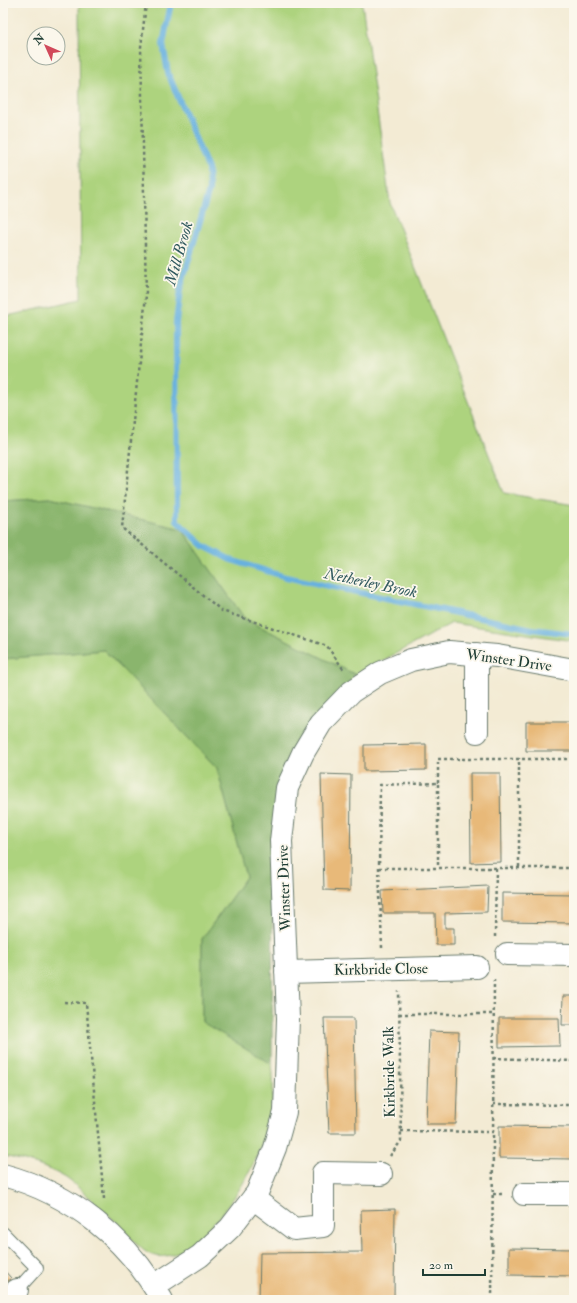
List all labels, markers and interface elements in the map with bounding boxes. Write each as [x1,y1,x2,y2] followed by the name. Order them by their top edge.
[26,26,66,66] north arrow
[30,30,48,48] text: N
[160,219,198,288] water label: Mill Brook
[322,563,419,603] water label: Netherley Brook
[464,645,553,676] street label: Winster Drive
[273,844,296,932] street label: Winster Drive
[334,959,428,980] street label: Kirkbride Close
[379,1026,400,1118] street label: Kirkbride Walk
[423,1251,485,1277] scale bar
[429,1258,454,1273] text: 20 m

